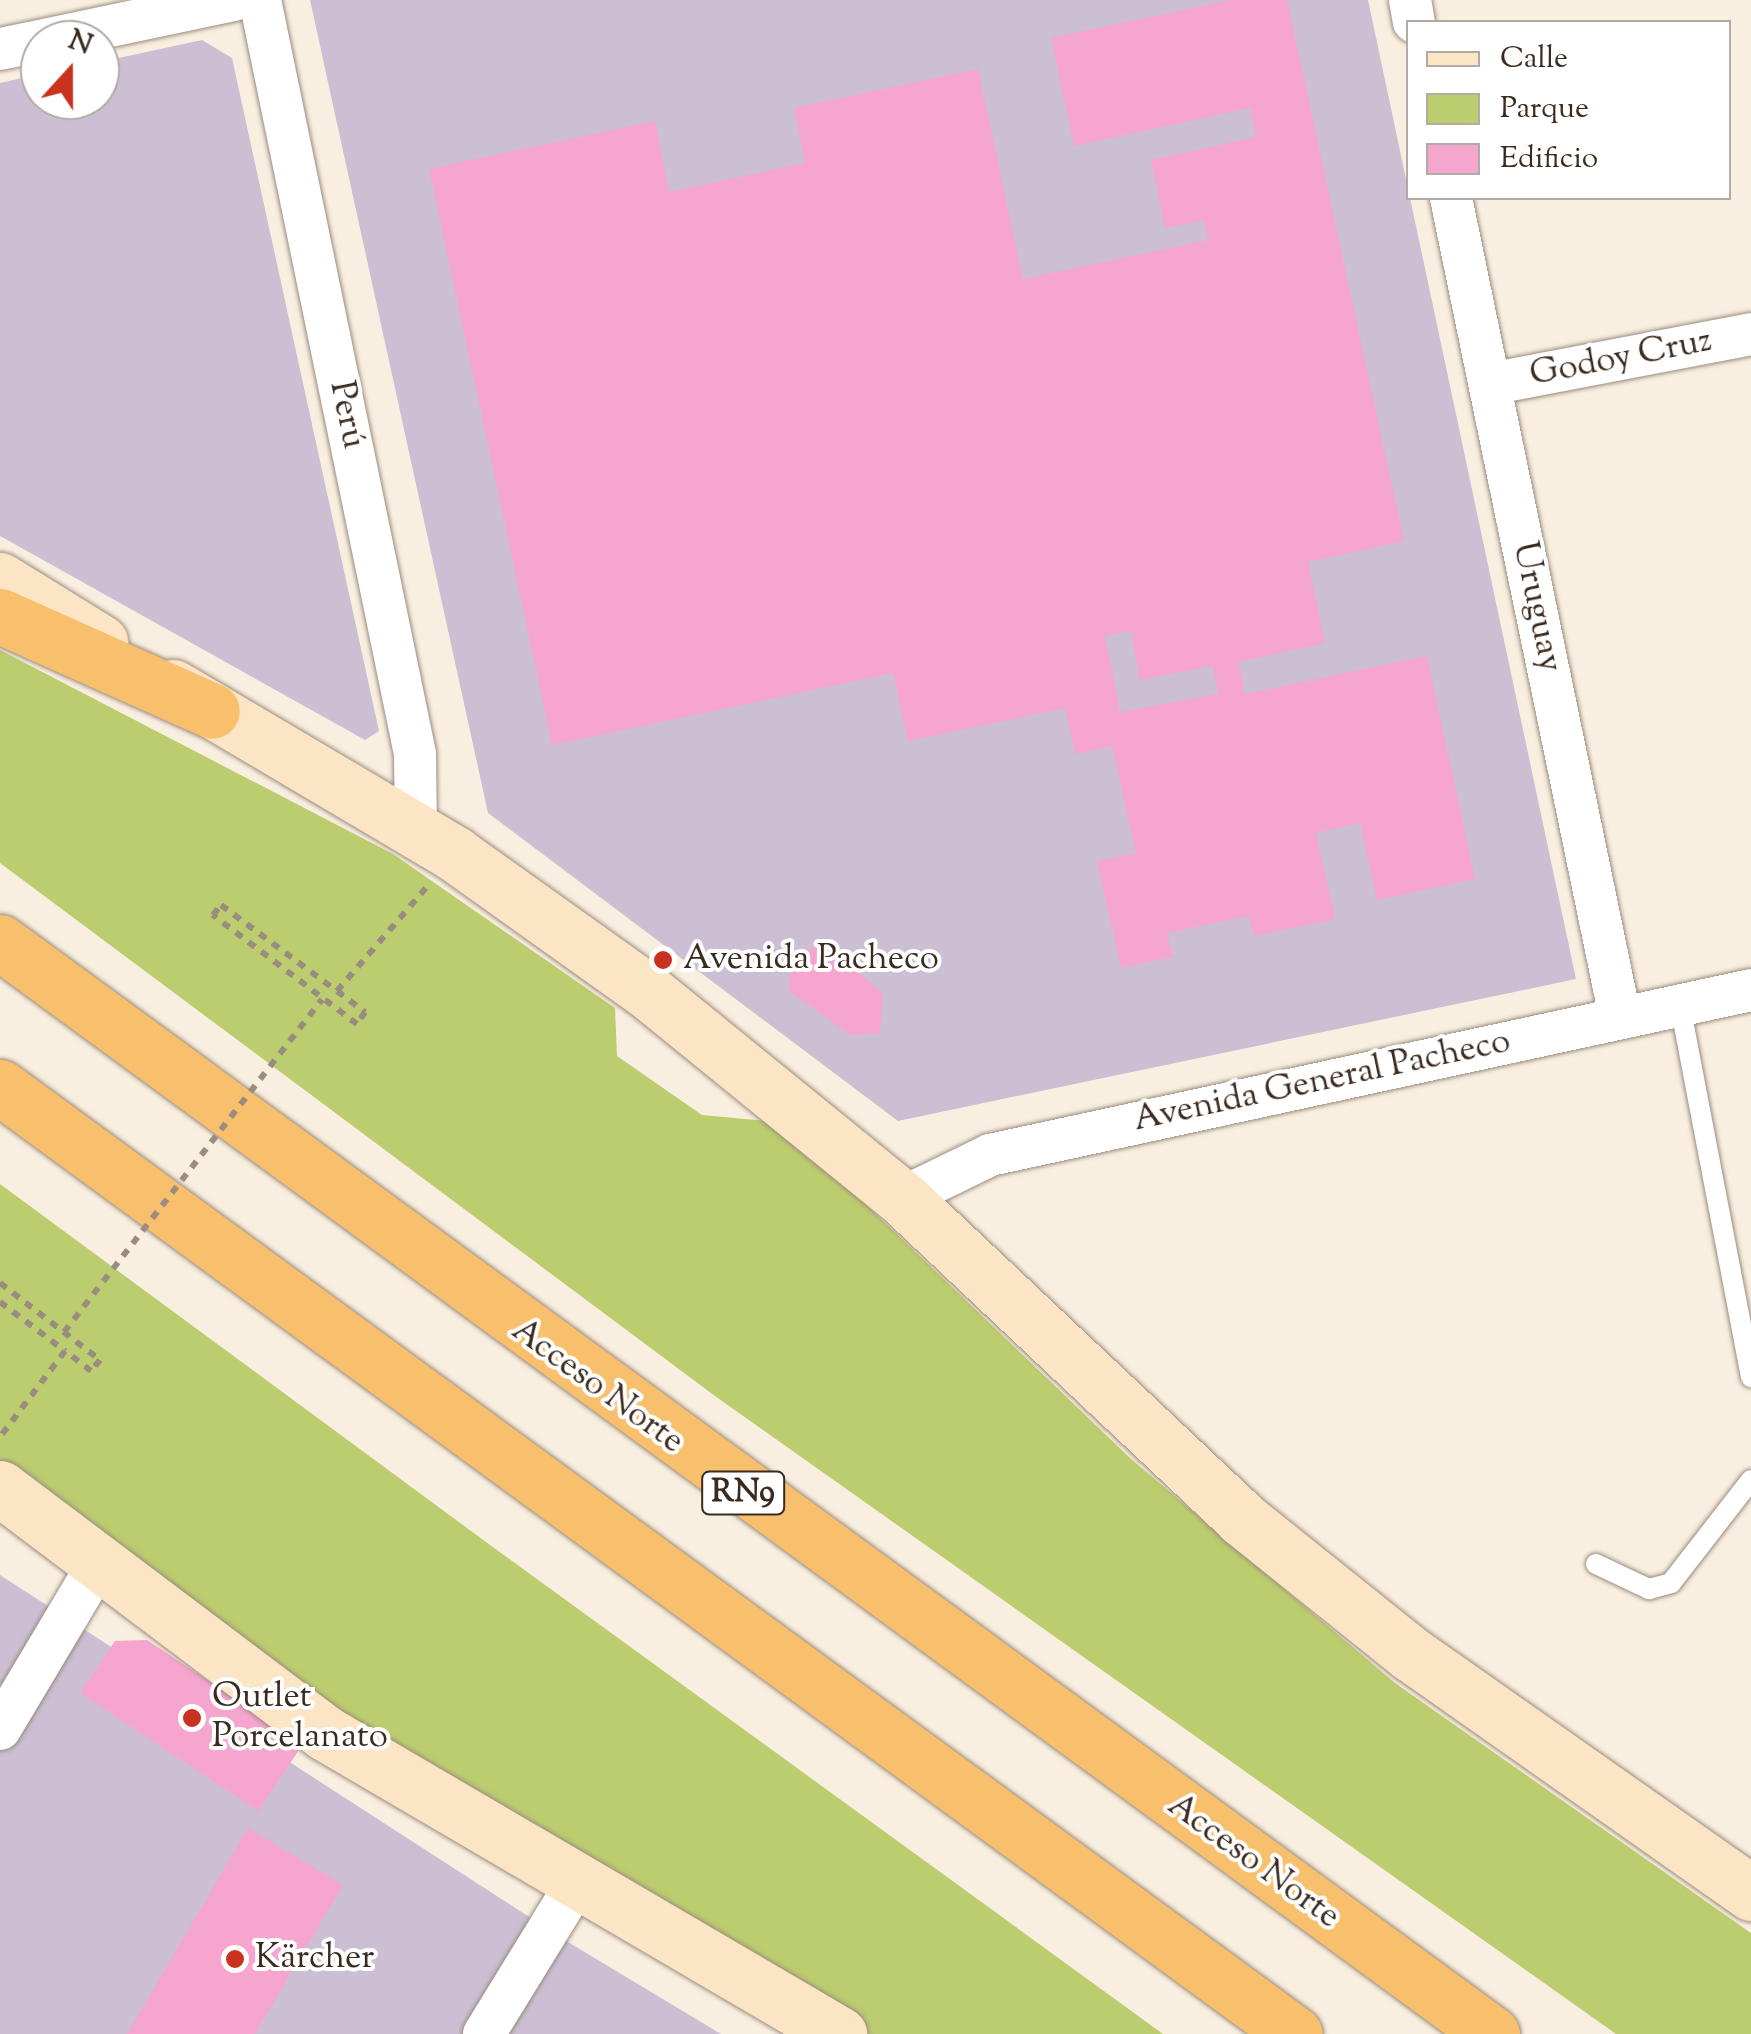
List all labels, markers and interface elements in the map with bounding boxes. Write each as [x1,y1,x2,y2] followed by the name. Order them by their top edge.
[20,20,120,120] north arrow
[1406,20,1731,200] legend
[62,21,98,67] text: N
[1500,38,1568,81] text: Calle
[1500,88,1589,131] text: Parque
[1500,138,1598,181] text: Edificio
[1526,321,1716,397] street label: Godoy Cruz
[318,377,374,453] street label: Perú
[1502,538,1570,676] street label: Uruguay
[683,939,939,981] place label: Avenida Pacheco
[652,949,674,971] marker: Avenida Pacheco
[1130,1022,1514,1142] street label: Avenida General Pacheco
[503,1310,691,1464] street label: Acceso Norte
[700,1466,786,1520] road number: RN9
[212,1677,388,1759] place label: Outlet Porcelanato
[181,1707,203,1729] marker: Outlet Porcelanato
[1159,1785,1347,1939] street label: Acceso Norte
[255,1938,374,1980] place label: Kärcher
[224,1948,246,1970] marker: Kärcher

